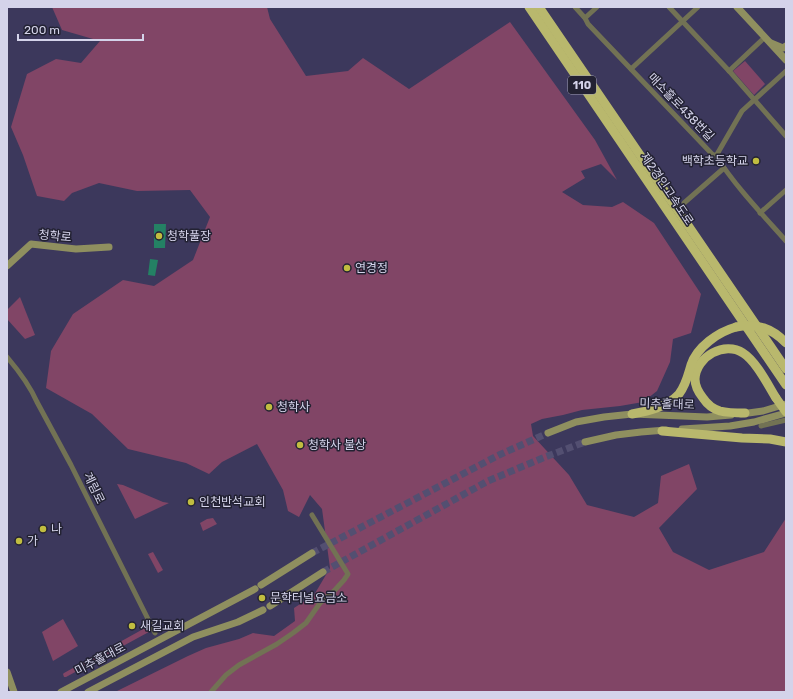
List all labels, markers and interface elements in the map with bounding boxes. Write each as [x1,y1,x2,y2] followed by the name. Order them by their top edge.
[18,16,143,42] scale bar
[24,23,60,37] text: 200 m
[645,70,717,144] street label: 매소홀로438번길
[568,76,596,94] road number: 110
[638,150,696,228] street label: 제2경인고속도로
[682,154,748,168] place label: 백학초등학교
[751,156,761,166] marker: 백학초등학교
[38,228,72,244] street label: 청학로
[167,229,211,243] place label: 청학풀장
[154,231,164,241] marker: 청학풀장
[355,261,388,275] place label: 연경정
[342,263,352,273] marker: 연경정
[639,396,695,412] street label: 미추홀대로
[277,400,310,414] place label: 청학사
[264,402,274,412] marker: 청학사
[308,438,366,452] place label: 청학사 불상
[295,440,305,450] marker: 청학사 불상
[80,470,108,506] street label: 계림로
[199,495,265,509] place label: 인천반석교회
[186,497,196,507] marker: 인천반석교회
[51,522,62,536] place label: 나
[38,524,48,534] marker: 나
[27,534,38,548] place label: 가
[14,536,24,546] marker: 가
[270,591,347,605] place label: 문학터널요금소
[257,593,267,603] marker: 문학터널요금소
[140,619,184,633] place label: 새길교회
[127,621,137,631] marker: 새길교회
[72,640,128,678] street label: 미추홀대로

